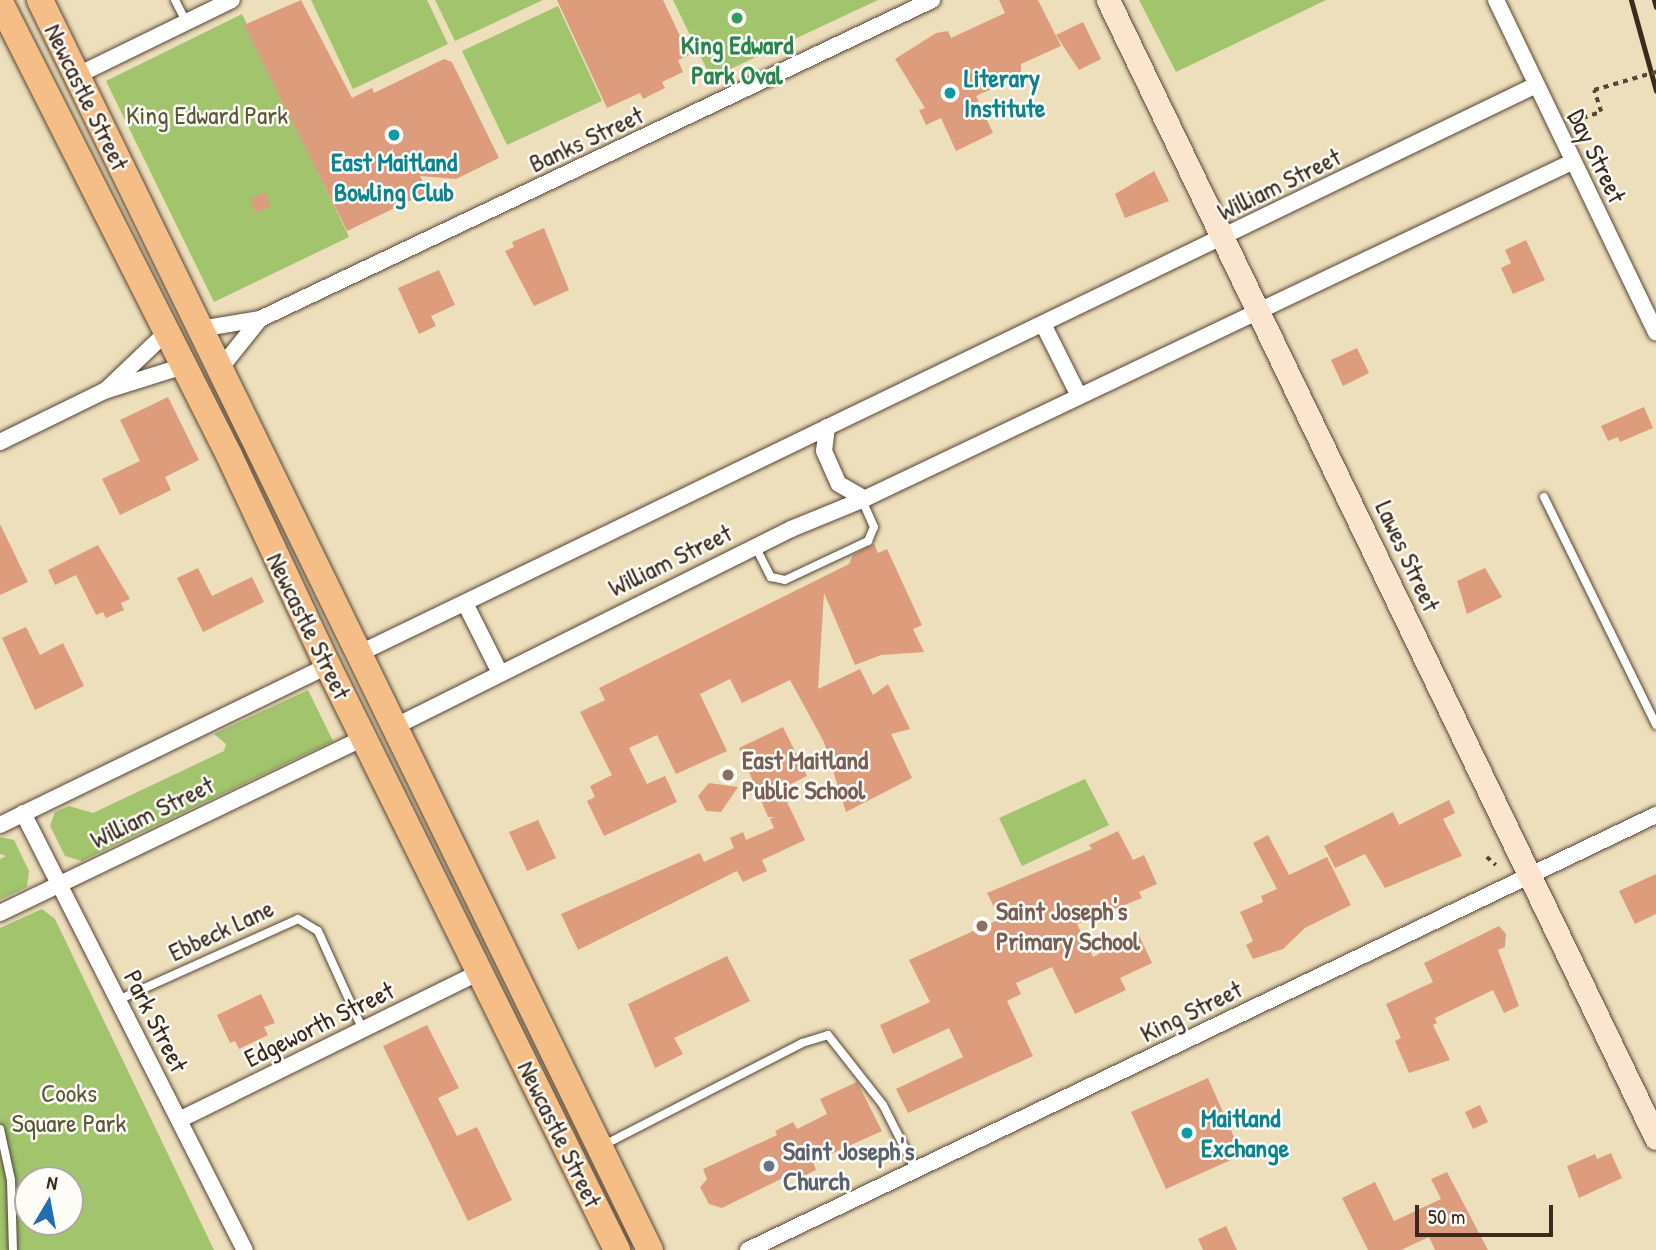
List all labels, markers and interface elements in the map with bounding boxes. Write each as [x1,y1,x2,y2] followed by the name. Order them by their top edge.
[729,10,745,26] marker: King Edward Park Oval
[38,19,136,175] street label: Newcastle Street
[681,29,793,90] place label: King Edward Park Oval
[964,62,1045,124] place label: Literary Institute
[942,85,958,101] marker: Literary Institute
[126,99,288,131] park label: King Edward Park
[524,99,648,179] street label: Banks Street
[1561,104,1633,208] street label: Day Street
[386,127,402,143] marker: East Maitland Bowling Club
[1212,141,1346,227] street label: William Street
[331,146,457,208] place label: East Maitland Bowling Club
[1369,496,1447,616] street label: Lawes Street
[603,517,737,603] street label: William Street
[260,548,358,704] street label: Newcastle Street
[742,744,868,806] place label: East Maitland Public School
[720,767,736,783] marker: East Maitland Public School
[85,769,219,855] street label: William Street
[164,892,278,968] street label: Ebbeck Lane
[996,895,1140,956] place label: Saint Joseph's Primary School
[974,918,990,934] marker: Saint Joseph's Primary School
[117,965,195,1077] street label: Park Street
[1135,973,1247,1049] street label: King Street
[239,974,399,1074] street label: Edgeworth Street
[511,1056,609,1212] street label: Newcastle Street
[12,1077,126,1138] park label: Cooks Square Park
[1201,1102,1289,1164] place label: Maitland Exchange
[1179,1125,1195,1141] marker: Maitland Exchange
[783,1135,914,1196] place label: Saint Joseph's Church
[761,1158,777,1174] marker: Saint Joseph's Church
[14,1166,84,1236] north arrow
[45,1169,60,1196] text: N
[1418,1190,1556,1234] scale bar
[1428,1202,1465,1231] text: 50 m

